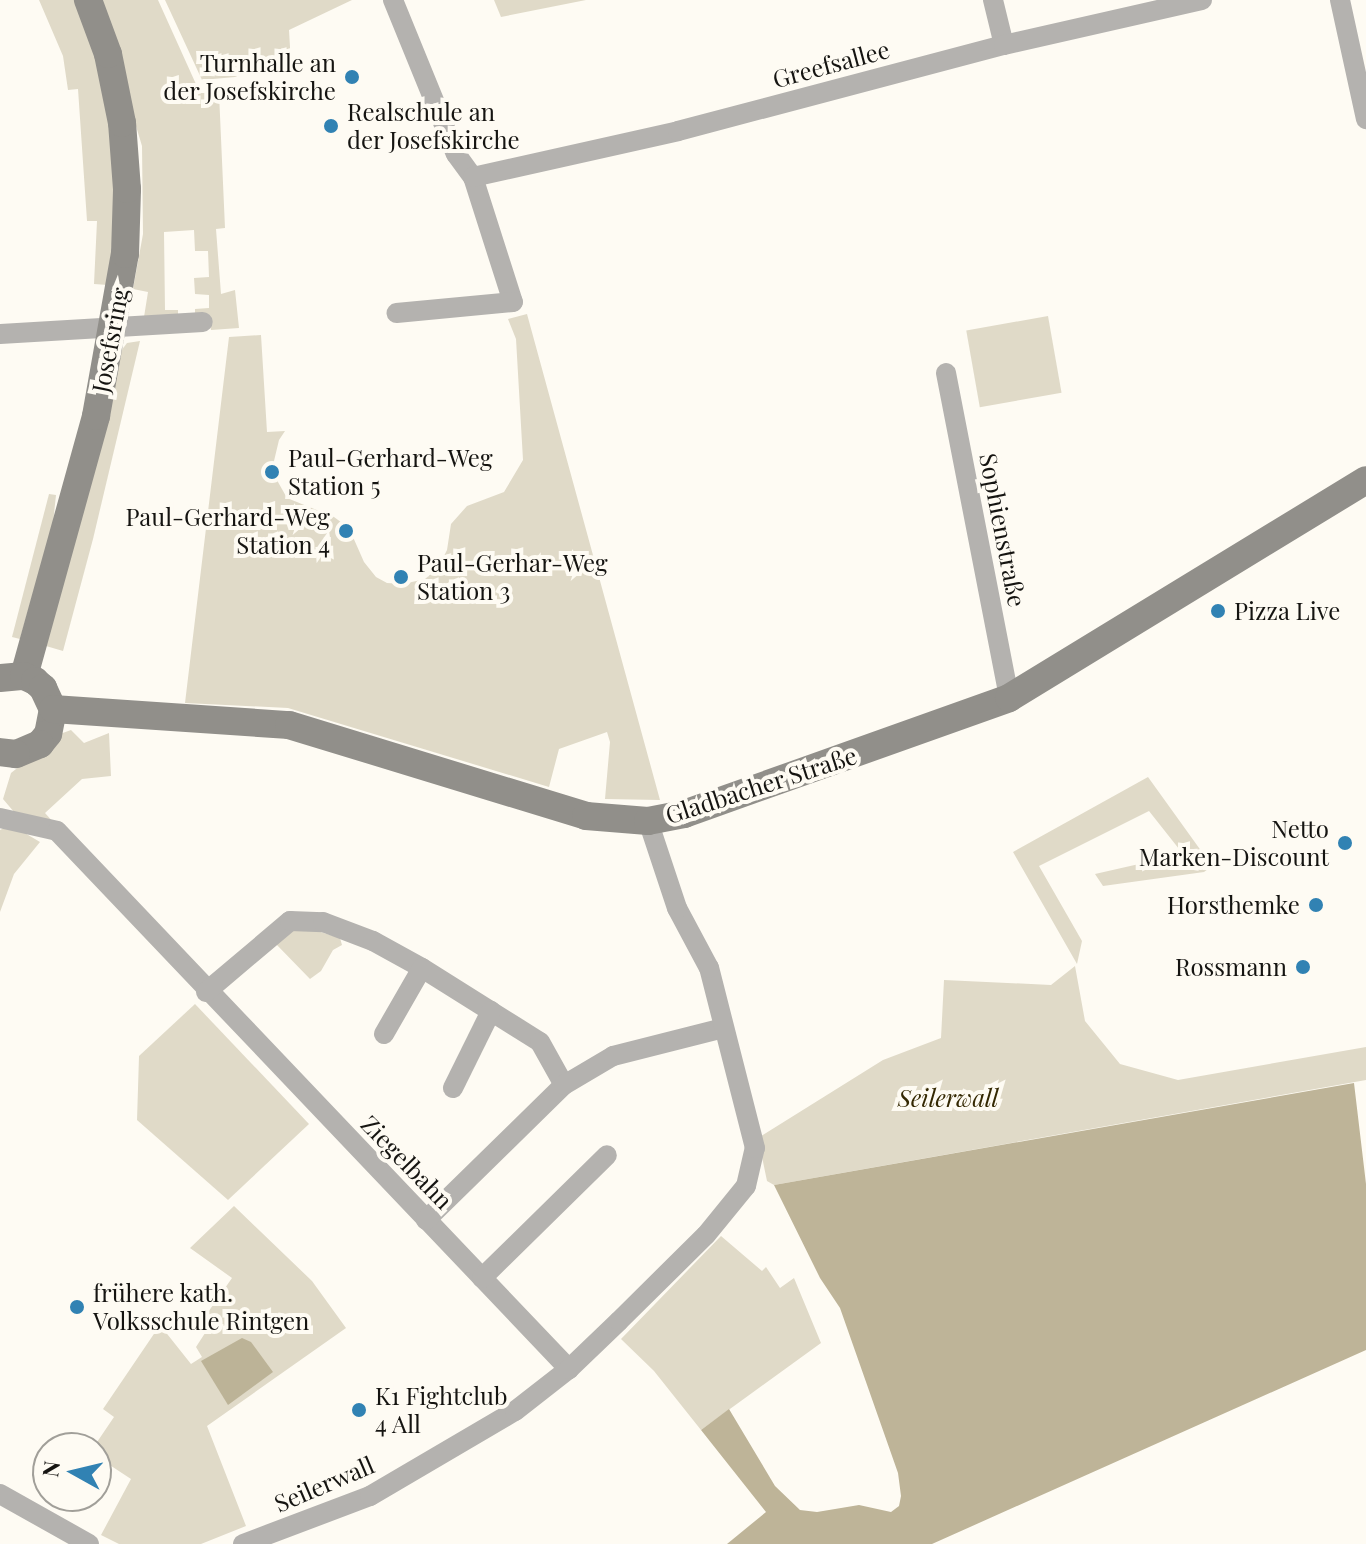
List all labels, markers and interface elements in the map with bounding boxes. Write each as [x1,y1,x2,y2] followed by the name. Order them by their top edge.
[769,35,893,93] street label: Greefsallee
[163,49,336,105] place label: Turnhalle an der Josefskirche
[343,68,361,86] marker: Turnhalle an der Josefskirche
[347,98,520,154] place label: Realschule an der Josefskirche
[322,117,340,135] marker: Realschule an der Josefskirche
[86,285,134,395] street label: Josefsring
[288,444,493,500] place label: Paul-Gerhard-Weg Station 5
[974,451,1032,609] street label: Sophienstraße
[263,463,281,481] marker: Paul-Gerhard-Weg Station 5
[125,503,330,559] place label: Paul-Gerhard-Weg Station 4
[337,522,355,540] marker: Paul-Gerhard-Weg Station 4
[417,549,608,605] place label: Paul-Gerhar-Weg Station 3
[392,568,410,586] marker: Paul-Gerhar-Weg Station 3
[1234,597,1341,625] place label: Pizza Live
[1209,602,1227,620] marker: Pizza Live
[662,740,860,830] street label: Gladbacher Straße
[1139,815,1329,871] place label: Netto Marken-Discount
[1336,834,1354,852] marker: Netto Marken-Discount
[1167,891,1300,919] place label: Horsthemke
[1307,896,1325,914] marker: Horsthemke
[1175,953,1287,981] place label: Rossmann
[1294,958,1312,976] marker: Rossmann
[898,1084,998,1112] park label: Seilerwall
[355,1109,459,1215] street label: Ziegelbahn
[93,1279,309,1335] place label: frühere kath. Volksschule Rintgen
[68,1298,86,1316] marker: frühere kath. Volksschule Rintgen
[375,1382,508,1438] place label: K1 Fightclub 4 All
[350,1401,368,1419] marker: K1 Fightclub 4 All
[32,1432,112,1512] north arrow
[270,1450,378,1518] street label: Seilerwall
[34,1459,66,1479] text: N

